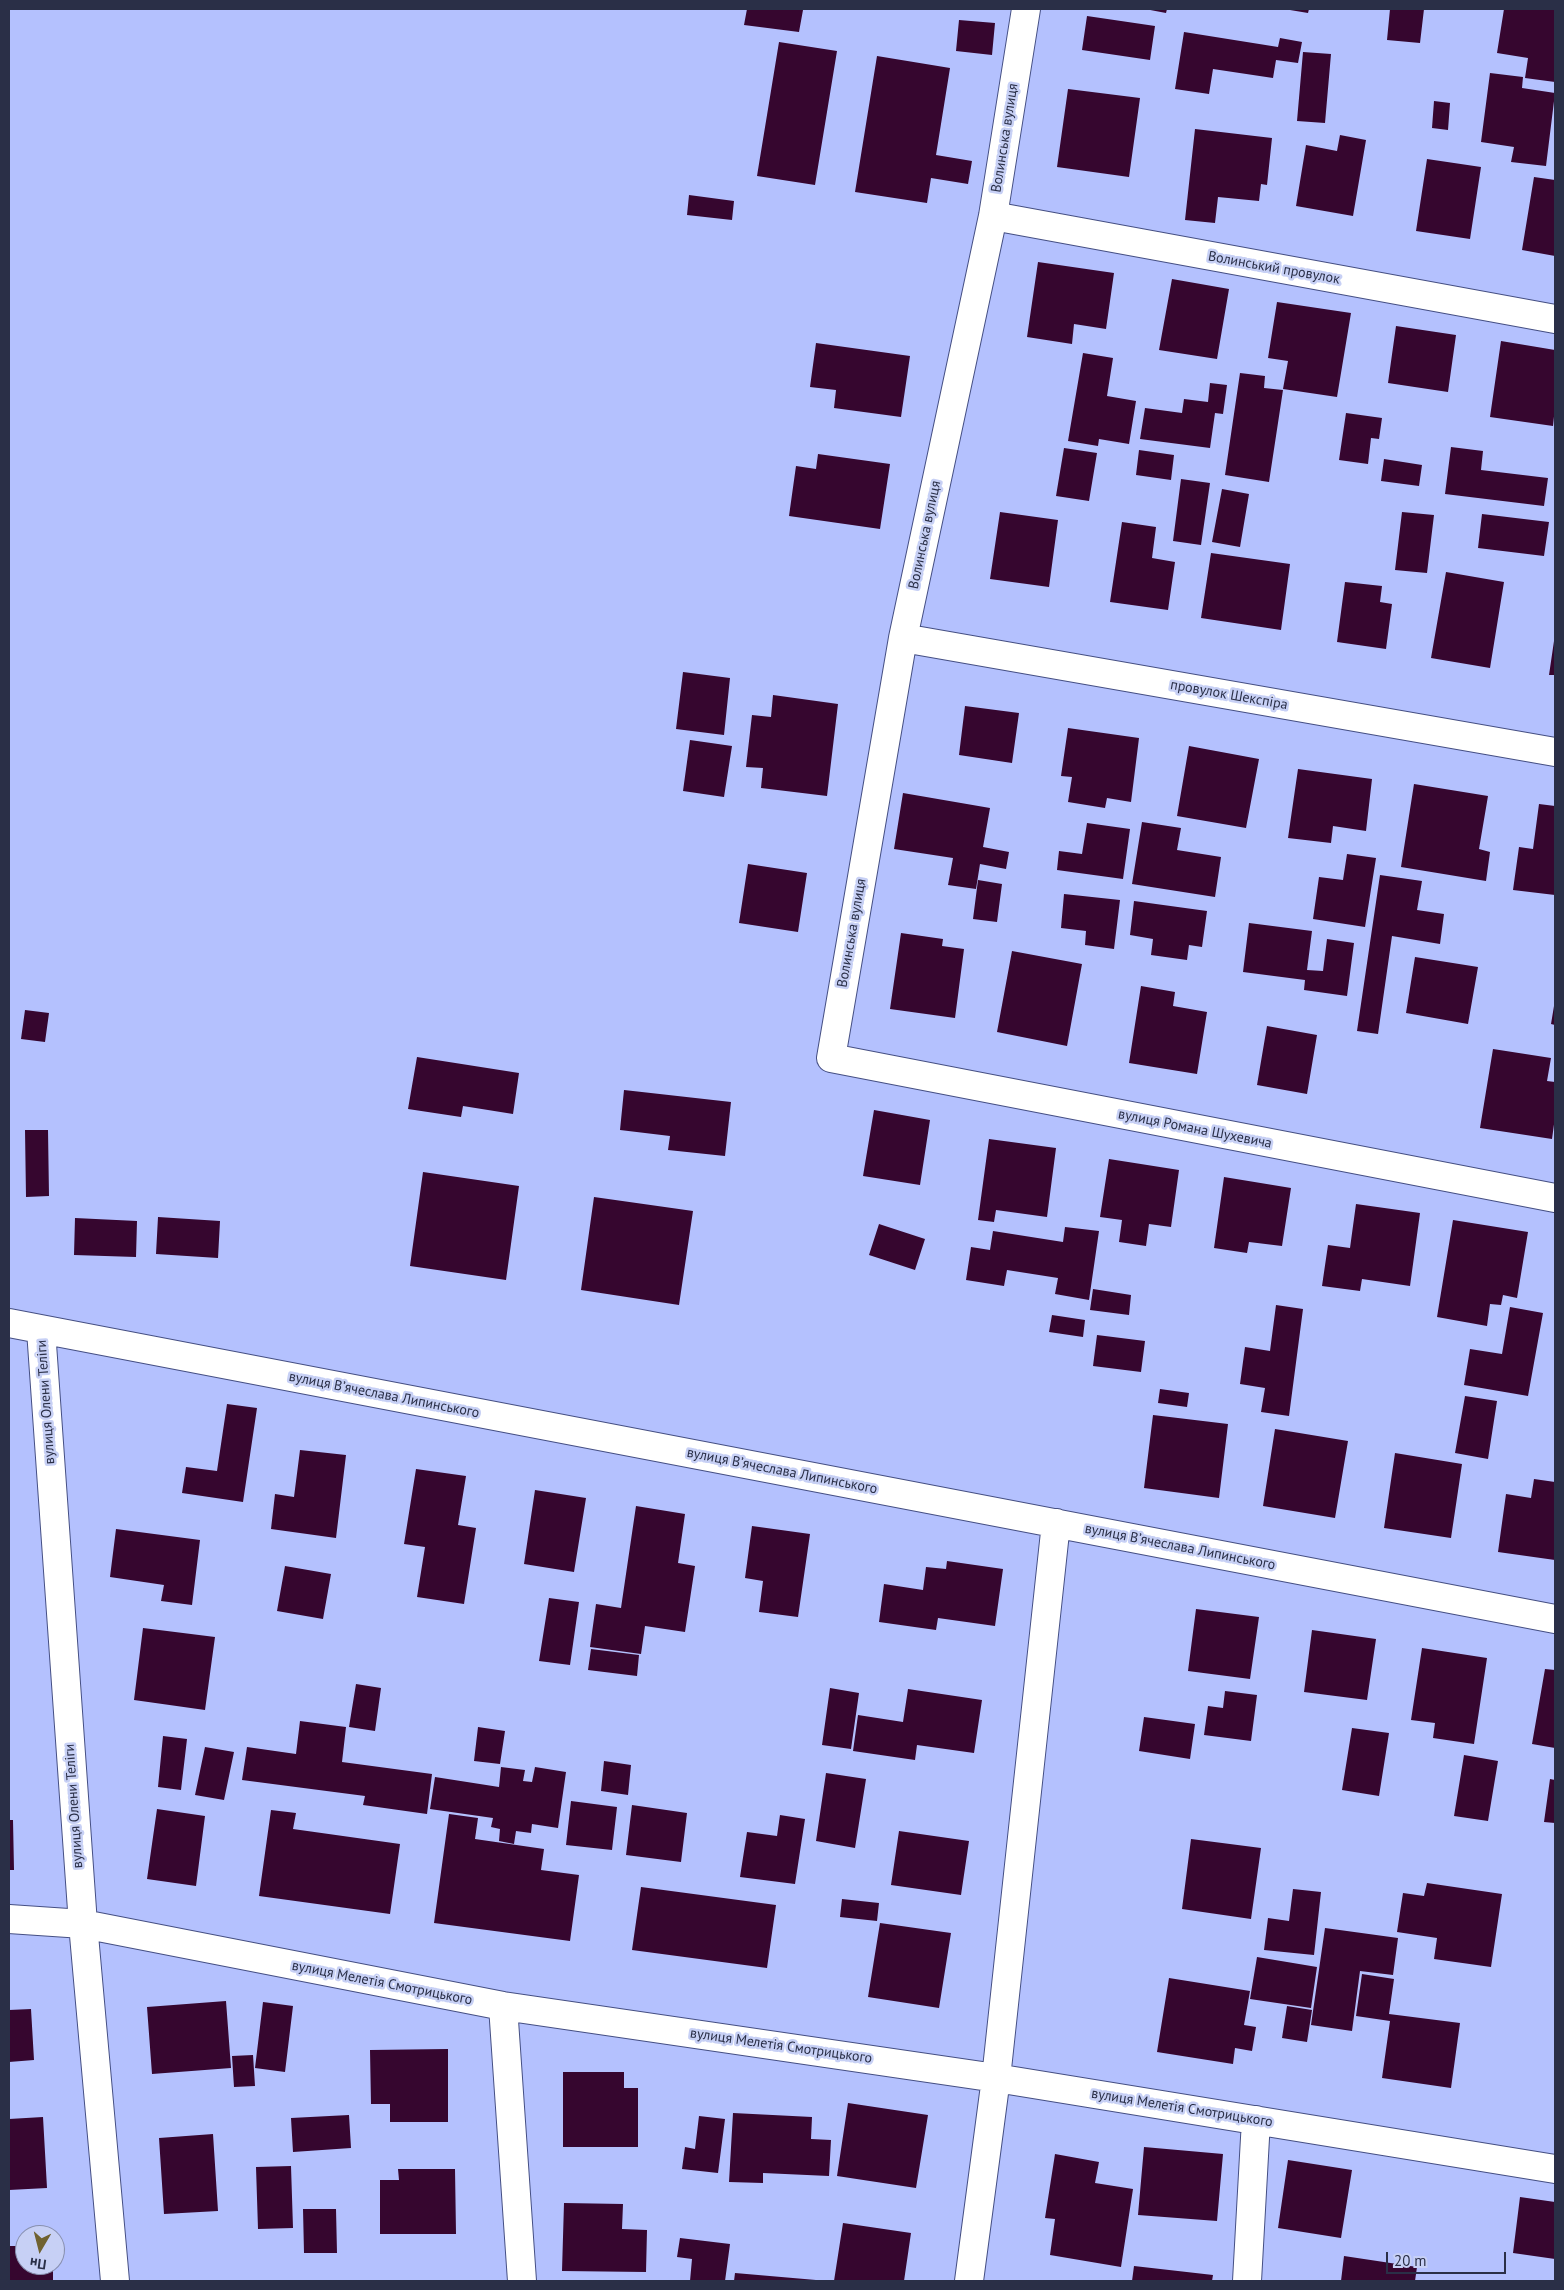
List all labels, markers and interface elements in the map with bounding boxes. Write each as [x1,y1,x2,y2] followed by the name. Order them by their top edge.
[988,82,1022,194] street label: Волинська вулиця
[1207,248,1341,288] street label: Волинський провулок
[905,479,945,591] street label: Волинська вулиця
[1169,676,1289,714] street label: провулок Шекспіра
[834,877,870,989] street label: Волинська вулиця
[1117,1106,1273,1152] street label: вулиця Романа Шухевича
[33,1339,59,1465] street label: вулиця Олени Теліги
[287,1368,481,1422] street label: вулиця Вʼячеслава Липинського
[685,1444,879,1498] street label: вулиця Вʼячеслава Липинського
[1083,1520,1277,1574] street label: вулиця Вʼячеслава Липинського
[61,1743,87,1869] street label: вулиця Олени Теліги
[290,1957,474,2009] street label: вулиця Мелетія Смотрицького
[689,2025,873,2067] street label: вулиця Мелетія Смотрицького
[1090,2085,1274,2131] street label: вулиця Мелетія Смотрицького
[15,2225,65,2275] north arrow
[1389,2242,1509,2274] scale bar
[1394,2251,1427,2270] text: 20 m
[29,2254,47,2274] text: Пн

